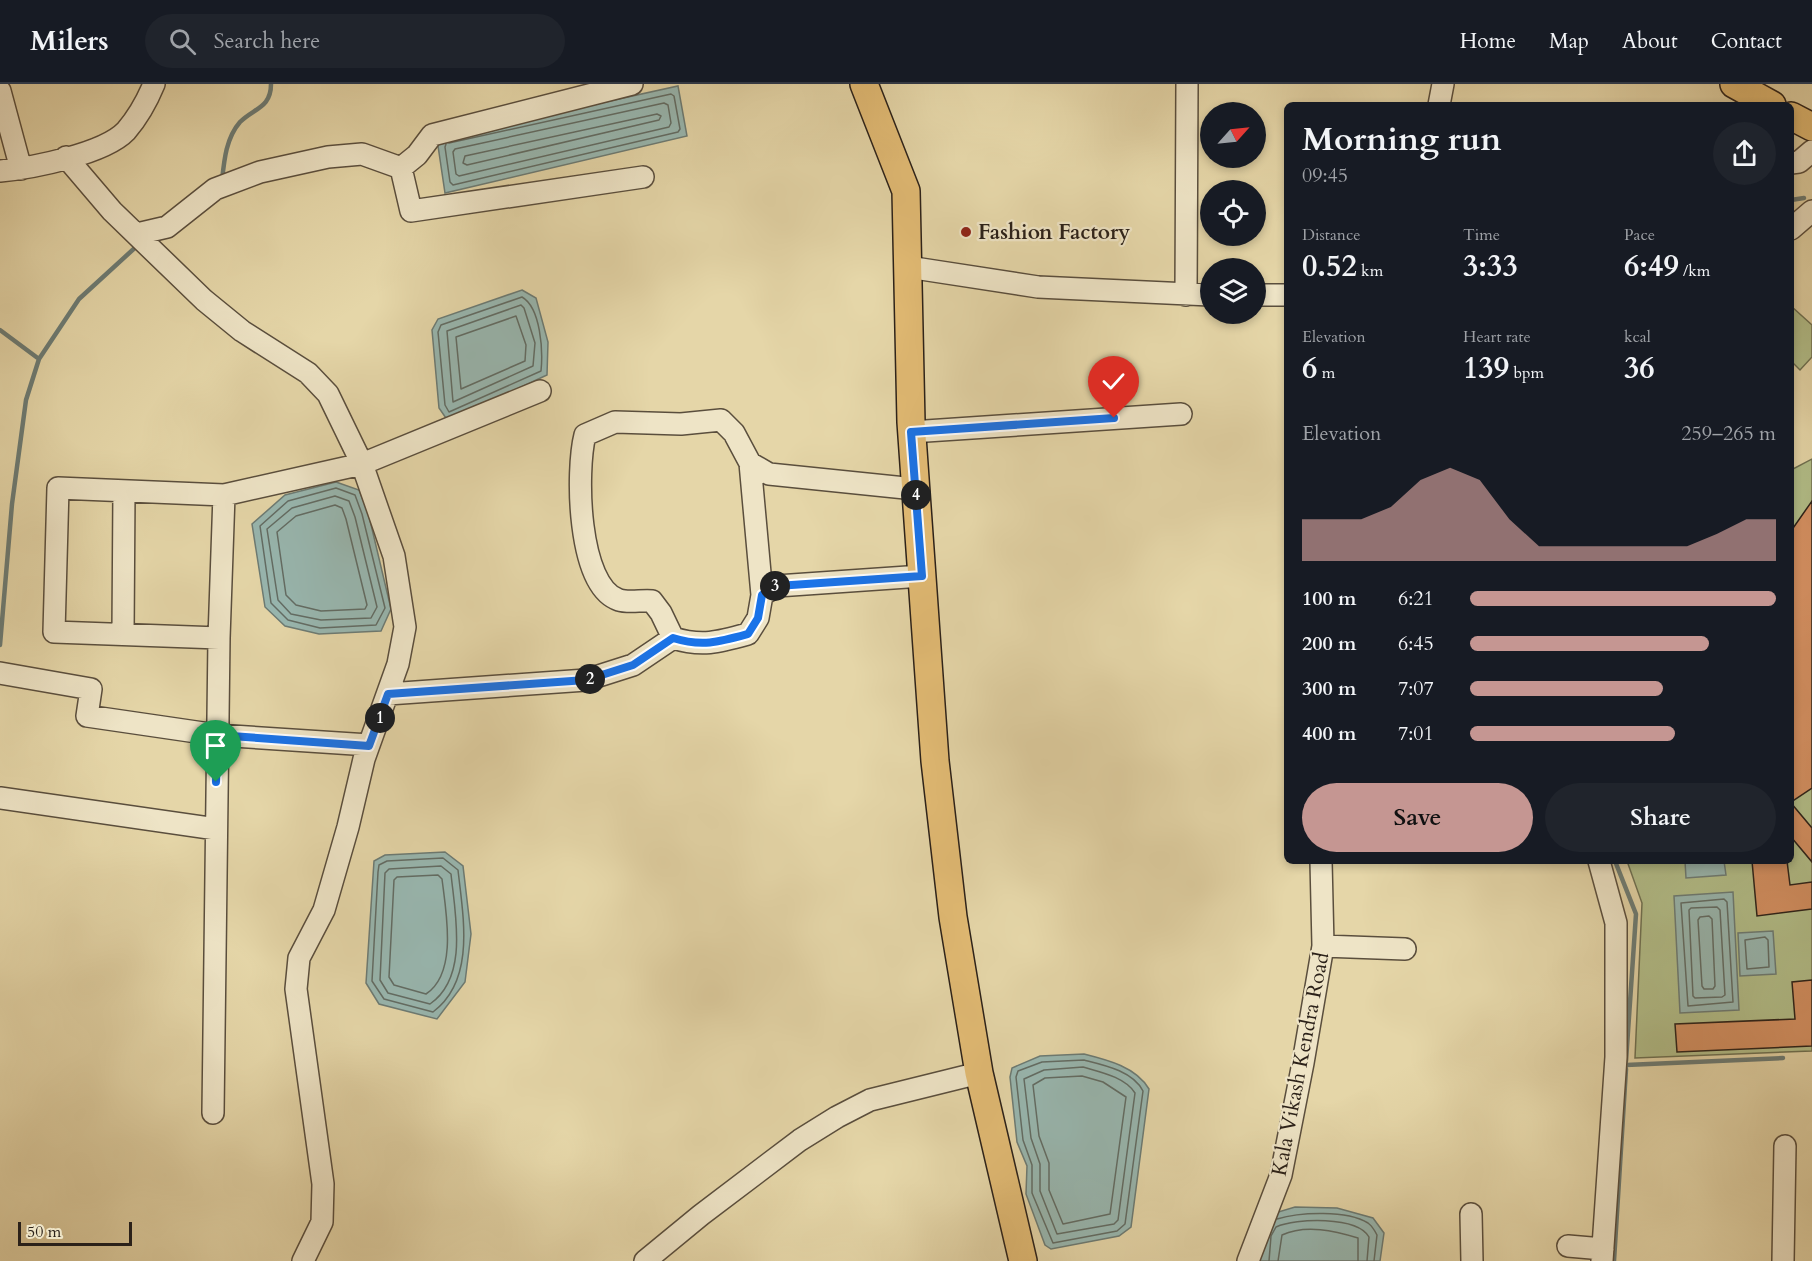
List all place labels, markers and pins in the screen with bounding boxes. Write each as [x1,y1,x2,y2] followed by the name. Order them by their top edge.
[978,218,1130,247] place label: Fashion Factory
[959,225,973,239] marker: Fashion Factory
[1088,356,1139,418] pin
[901,480,931,510] pin: 4
[760,571,790,601] pin: 3
[575,664,605,694] pin: 2
[365,703,395,733] pin: 1
[190,720,241,782] pin

